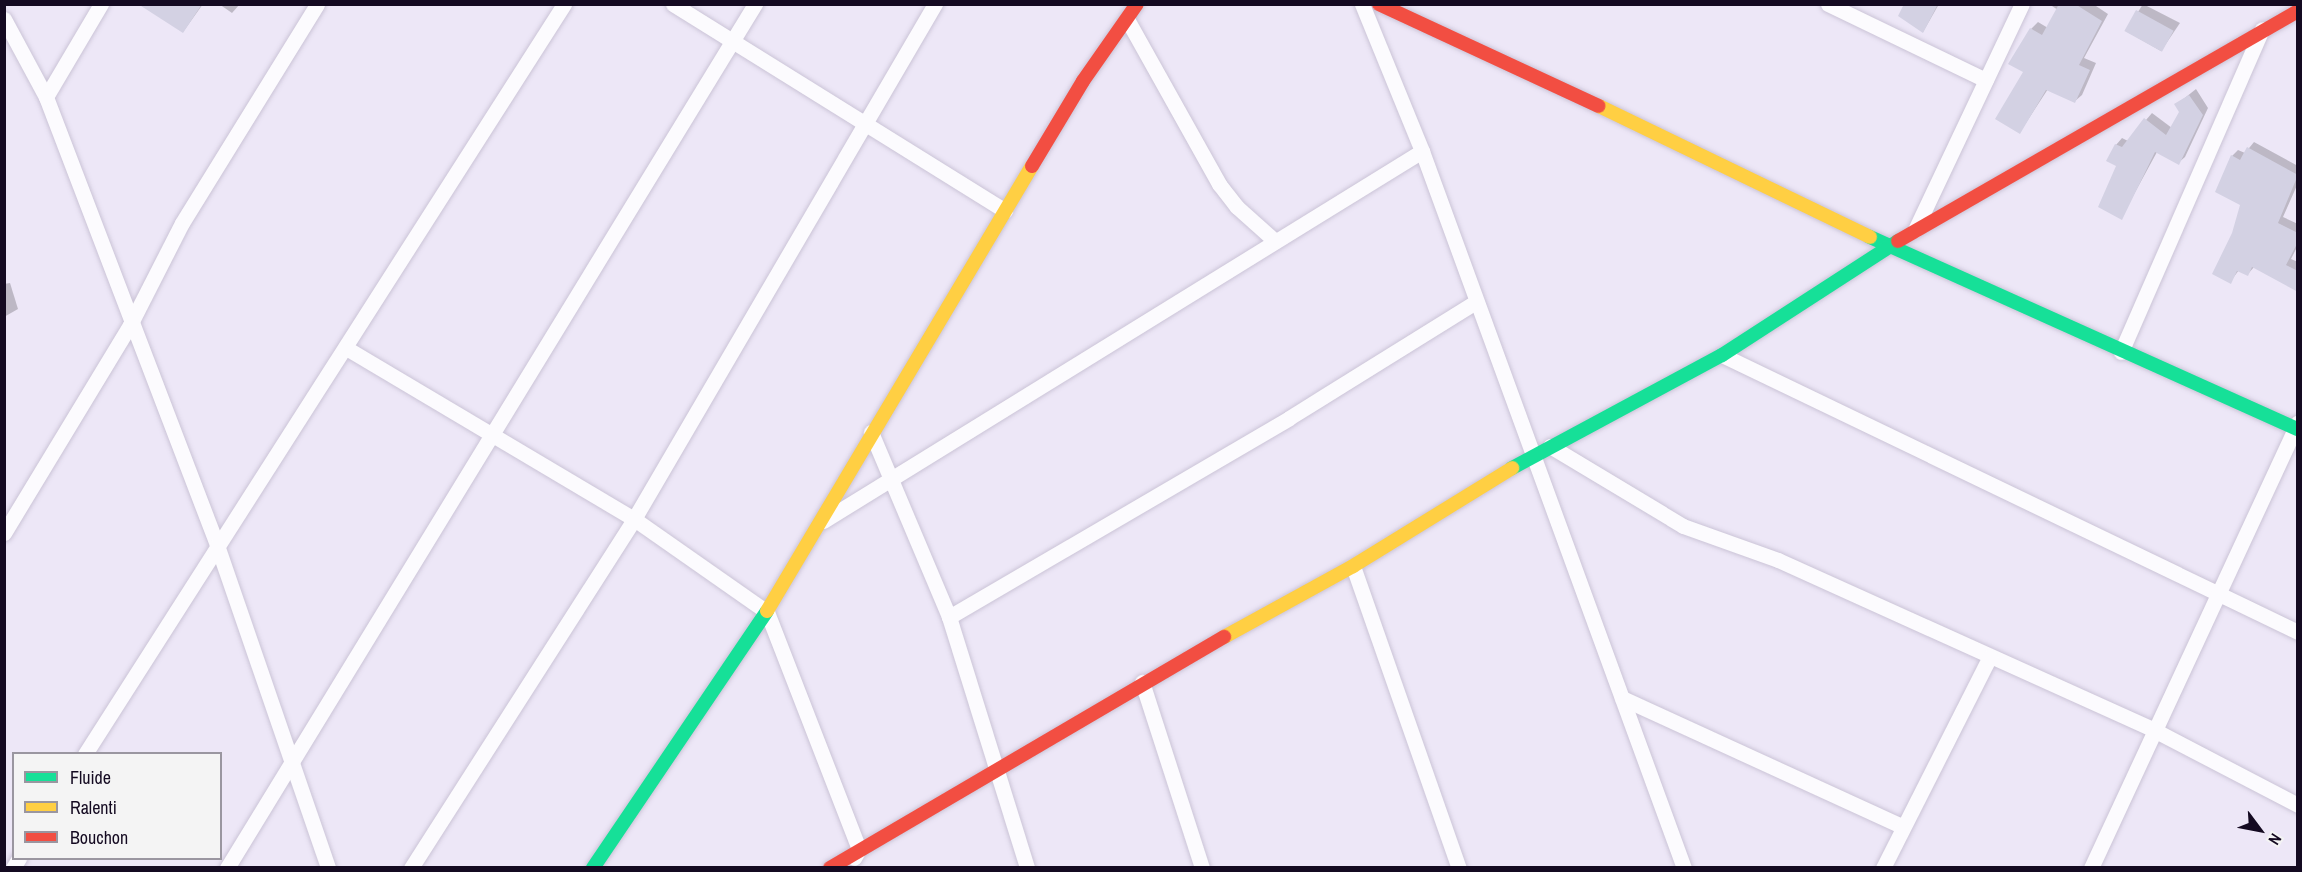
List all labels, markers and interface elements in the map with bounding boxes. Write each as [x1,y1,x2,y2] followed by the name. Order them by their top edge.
[12,752,222,860] legend
[70,765,111,790] text: Fluide
[70,795,117,820] text: Ralenti
[2230,800,2290,860] north arrow
[70,825,128,850] text: Bouchon
[2263,830,2287,849] text: N

